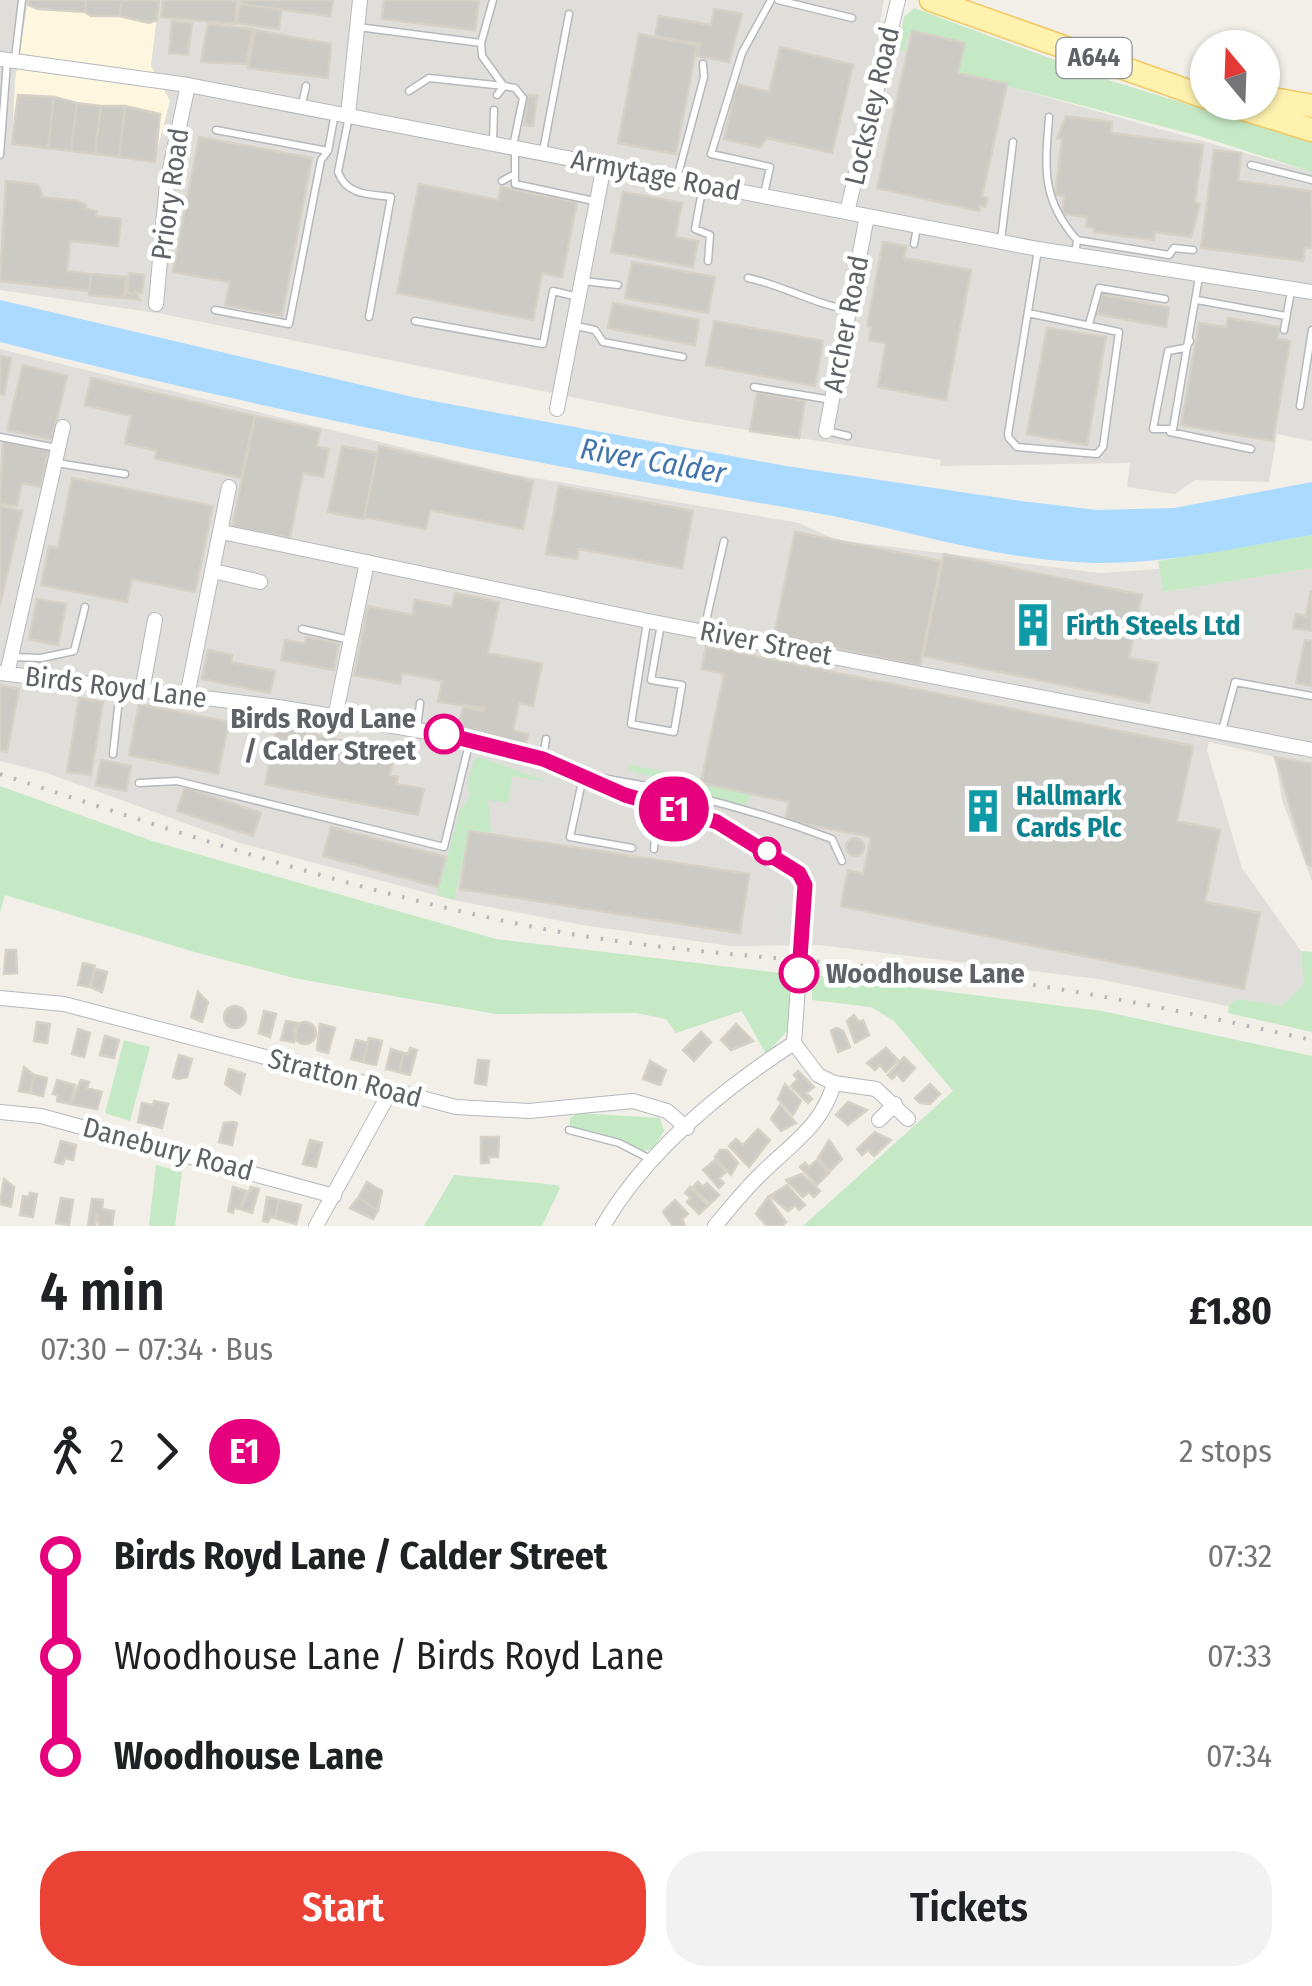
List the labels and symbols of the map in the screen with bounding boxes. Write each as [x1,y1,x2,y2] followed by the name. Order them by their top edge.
[838,24,906,188] street label: Locksley Road
[1190,30,1280,120] north arrow
[1056,38,1132,78] road number: A644
[144,126,196,262] street label: Priory Road
[568,142,744,208] street label: Armytage Road
[817,253,875,395] street label: Archer Road
[578,431,730,492] water label: River Calder
[1009,601,1057,649] building icon: Firth Steels Ltd
[1066,609,1240,642] place label: Firth Steels Ltd
[697,614,836,672] street label: River Street
[23,659,209,715] street label: Birds Royd Lane
[230,702,417,767] place label: Birds Royd Lane / Calder Street
[425,715,463,753] marker: Birds Royd Lane / Calder Street
[629,776,719,842] line badge: E1
[1016,779,1123,844] place label: Hallmark Cards Plc
[959,787,1007,835] building icon: Hallmark Cards Plc
[754,838,780,864] unlabelled marker
[780,954,818,992] marker: Woodhouse Lane
[826,957,1025,990] place label: Woodhouse Lane
[265,1042,425,1114] street label: Stratton Road
[79,1110,257,1188] street label: Danebury Road

